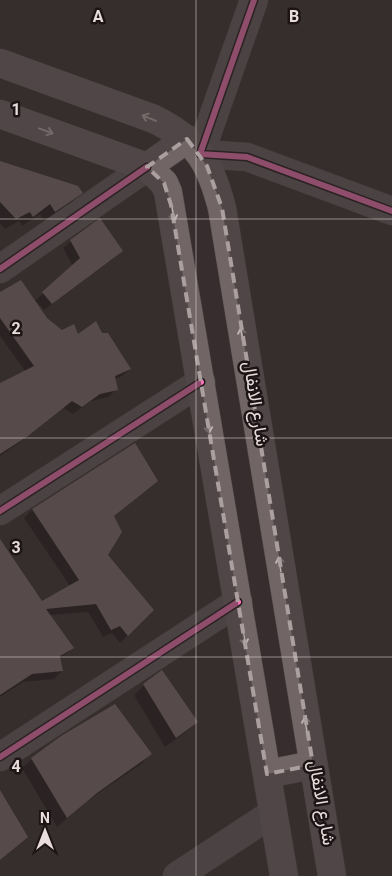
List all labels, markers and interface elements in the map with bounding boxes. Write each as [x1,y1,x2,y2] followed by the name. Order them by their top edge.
[93,6,104,31] text: A
[289,6,299,31] text: B
[11,99,21,124] text: 1
[142,113,157,122] one-way arrow
[38,127,53,136] one-way arrow
[168,205,178,221] one-way arrow
[11,318,21,343] text: 2
[237,327,247,343] one-way arrow
[233,359,275,449] street label: شارع الانفال
[204,417,214,433] one-way arrow
[11,537,21,562] text: 3
[274,556,284,572] one-way arrow
[239,629,249,645] one-way arrow
[301,717,311,733] one-way arrow
[11,756,21,781] text: 4
[299,758,341,848] street label: شارع الانفال
[20,806,70,856] north arrow
[40,809,50,831] text: N

